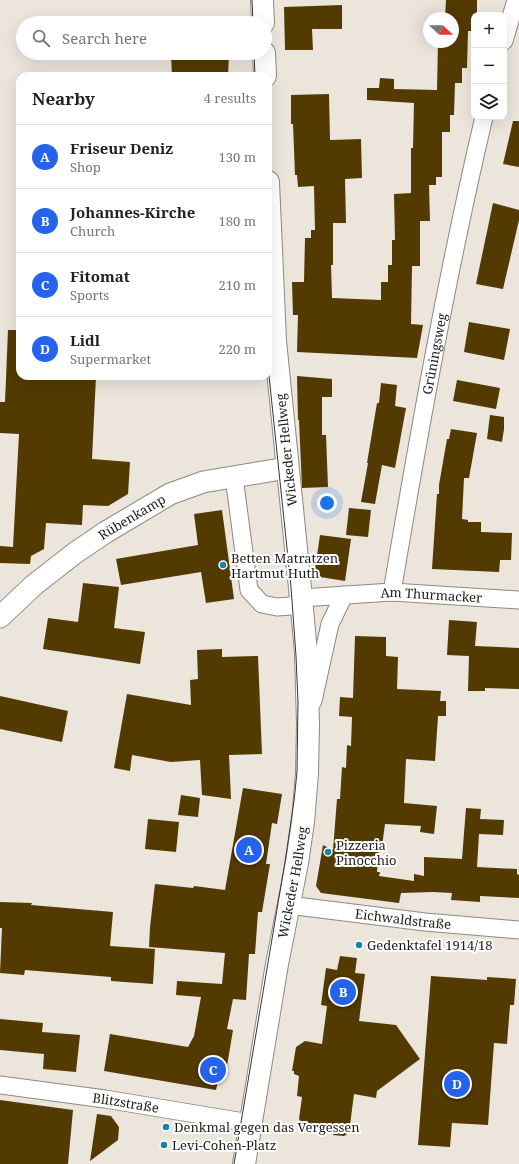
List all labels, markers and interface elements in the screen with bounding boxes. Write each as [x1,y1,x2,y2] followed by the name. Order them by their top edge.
[423,12,459,48] north arrow
[471,12,507,120] map controls
[471,12,507,48] button: +
[16,16,272,60] search box
[30,27,52,49] icon: search
[62,28,147,48] text: Search here
[471,48,507,84] button: −
[471,84,507,120] button: layers
[32,87,95,110] text: Nearby
[204,89,256,107] text: 4 results
[70,138,173,158] text: Friseur Deniz
[40,148,50,166] text: A
[219,148,256,166] text: 130 m
[70,158,101,176] text: Shop
[70,202,195,222] text: Johannes-Kirche
[41,212,49,230] text: B
[219,212,256,230] text: 180 m
[70,222,115,240] text: Church
[70,266,130,286] text: Fitomat
[41,276,49,294] text: C
[219,276,256,294] text: 210 m
[70,286,109,304] text: Sports
[418,311,451,396] street label: Grüningsweg
[70,330,100,350] text: Lidl
[40,340,50,358] text: D
[219,340,256,358] text: 220 m
[70,350,151,368] text: Supermarket
[271,393,301,507] street label: Wickeder Hellweg
[94,490,169,544] street label: Rübenkamp
[317,493,337,513] your location
[231,549,339,582] place label: Betten Matratzen Hartmut Huth
[218,560,228,570] marker: Betten Matratzen Hartmut Huth
[380,583,483,607] street label: Am Thurmacker
[273,825,311,940] street label: Wickeder Hellweg
[236,835,262,865] pin: A
[336,836,397,869] place label: Pizzeria Pinocchio
[323,847,333,857] marker: Pizzeria Pinocchio
[354,904,452,933] street label: Eichwaldstraße
[367,936,493,954] place label: Gedenktafel 1914/18
[354,940,364,950] marker: Gedenktafel 1914/18
[330,977,356,1007] pin: B
[200,1055,226,1085] pin: C
[444,1069,470,1099] pin: D
[91,1088,160,1117] street label: Blitzstraße
[174,1118,360,1136] place label: Denkmal gegen das Vergessen
[161,1122,171,1132] marker: Denkmal gegen das Vergessen
[172,1136,276,1154] place label: Levi-Cohen-Platz
[159,1140,169,1150] marker: Levi-Cohen-Platz

